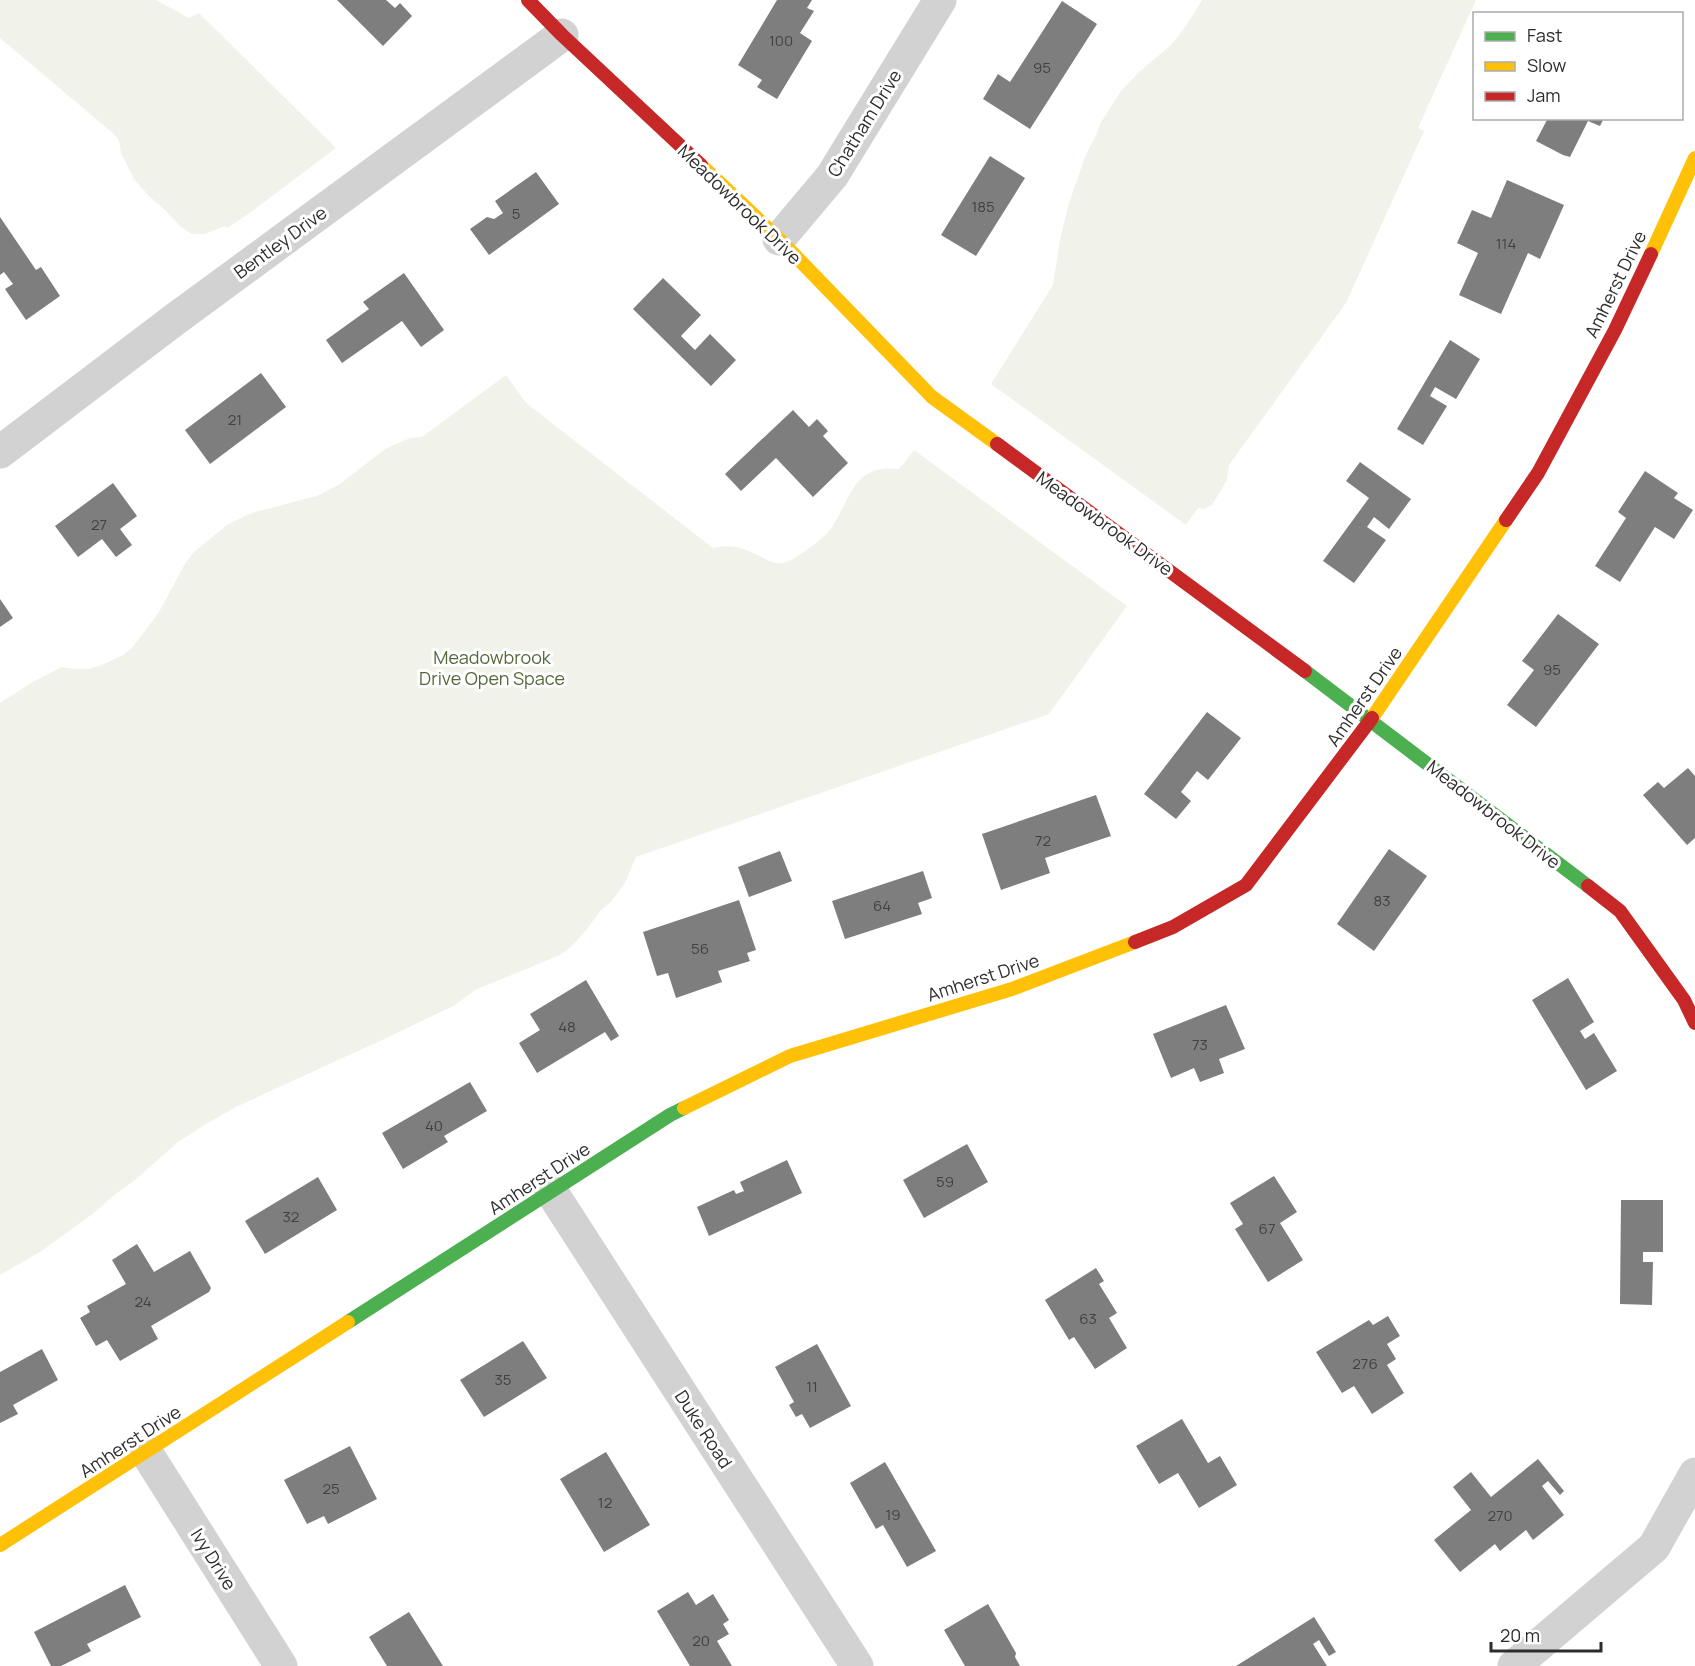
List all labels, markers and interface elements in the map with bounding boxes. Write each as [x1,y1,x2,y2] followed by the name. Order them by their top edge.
[1473,12,1683,120] legend
[1527,23,1562,47] text: Fast
[769,30,793,51] house number: 100
[1527,53,1567,77] text: Slow
[1033,57,1051,78] house number: 95
[821,65,907,181] street label: Chatham Drive
[1527,83,1561,107] text: Jam
[673,139,807,269] street label: Meadowbrook Drive
[971,196,995,217] house number: 185
[229,200,331,284] street label: Bentley Drive
[512,203,520,224] house number: 5
[1579,226,1651,342] street label: Amherst Drive
[1496,233,1516,254] house number: 114
[228,409,242,430] house number: 21
[1032,465,1178,581] street label: Meadowbrook Drive
[91,514,107,535] house number: 27
[1321,641,1407,751] street label: Amherst Drive
[419,645,565,690] park label: Meadowbrook Drive Open Space
[1543,659,1561,680] house number: 95
[1422,754,1566,874] street label: Meadowbrook Drive
[1035,830,1051,851] house number: 72
[1373,890,1391,911] house number: 83
[873,895,891,916] house number: 64
[691,938,709,959] house number: 56
[924,948,1042,1006] street label: Amherst Drive
[558,1016,576,1037] house number: 48
[1192,1034,1208,1055] house number: 73
[425,1115,443,1136] house number: 40
[484,1136,594,1220] street label: Amherst Drive
[936,1171,954,1192] house number: 59
[283,1206,299,1227] house number: 32
[1259,1218,1275,1239] house number: 67
[134,1291,152,1312] house number: 24
[1079,1308,1097,1329] house number: 63
[1352,1353,1378,1374] house number: 276
[495,1369,511,1390] house number: 35
[806,1376,818,1397] house number: 11
[670,1385,738,1473] street label: Duke Road
[75,1399,185,1483] street label: Amherst Drive
[322,1478,340,1499] house number: 25
[598,1492,612,1513] house number: 12
[885,1504,901,1525] house number: 19
[1487,1505,1513,1526] house number: 270
[186,1524,242,1594] street label: Ivy Drive
[1491,1615,1600,1653] scale bar
[1500,1623,1540,1647] text: 20 m
[692,1630,710,1651] house number: 20

